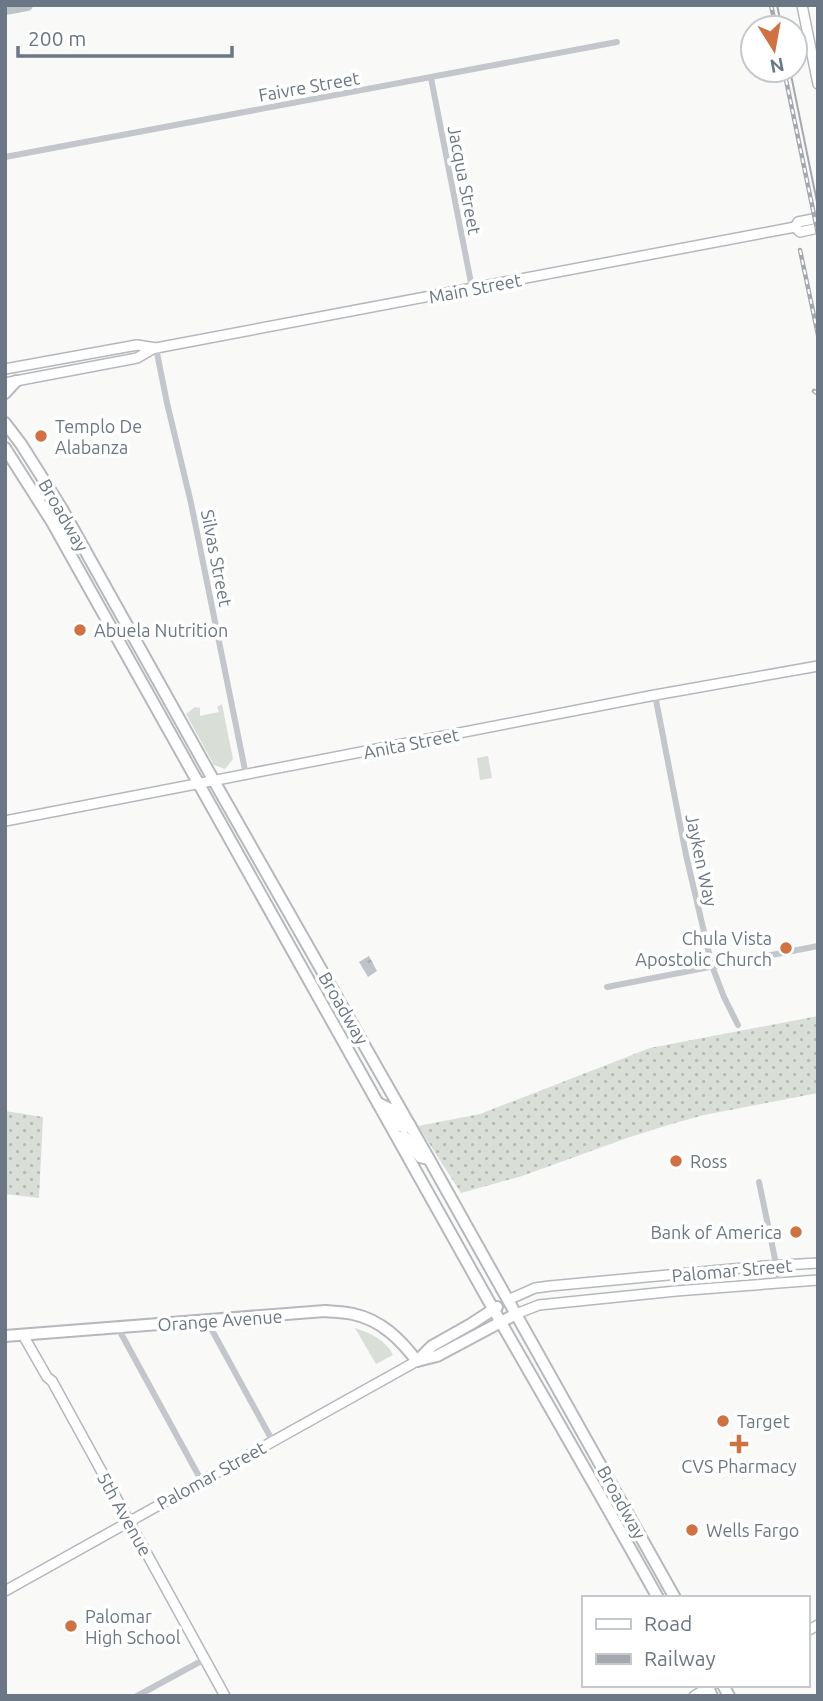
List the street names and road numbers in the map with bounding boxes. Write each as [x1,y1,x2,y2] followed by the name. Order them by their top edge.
[257,67,361,105] street label: Faivre Street
[445,124,485,236] street label: Jacqua Street
[427,269,523,307] street label: Main Street
[35,475,93,555] street label: Broadway
[198,508,236,608] street label: Silvas Street
[361,724,461,762] street label: Anita Street
[682,812,722,908] street label: Jayken Way
[315,968,373,1048] street label: Broadway
[671,1255,793,1285] street label: Palomar Street
[157,1306,283,1334] street label: Orange Avenue
[153,1437,269,1513] street label: Palomar Street
[594,1462,650,1542] street label: Broadway
[94,1469,156,1559] street label: 5th Avenue

